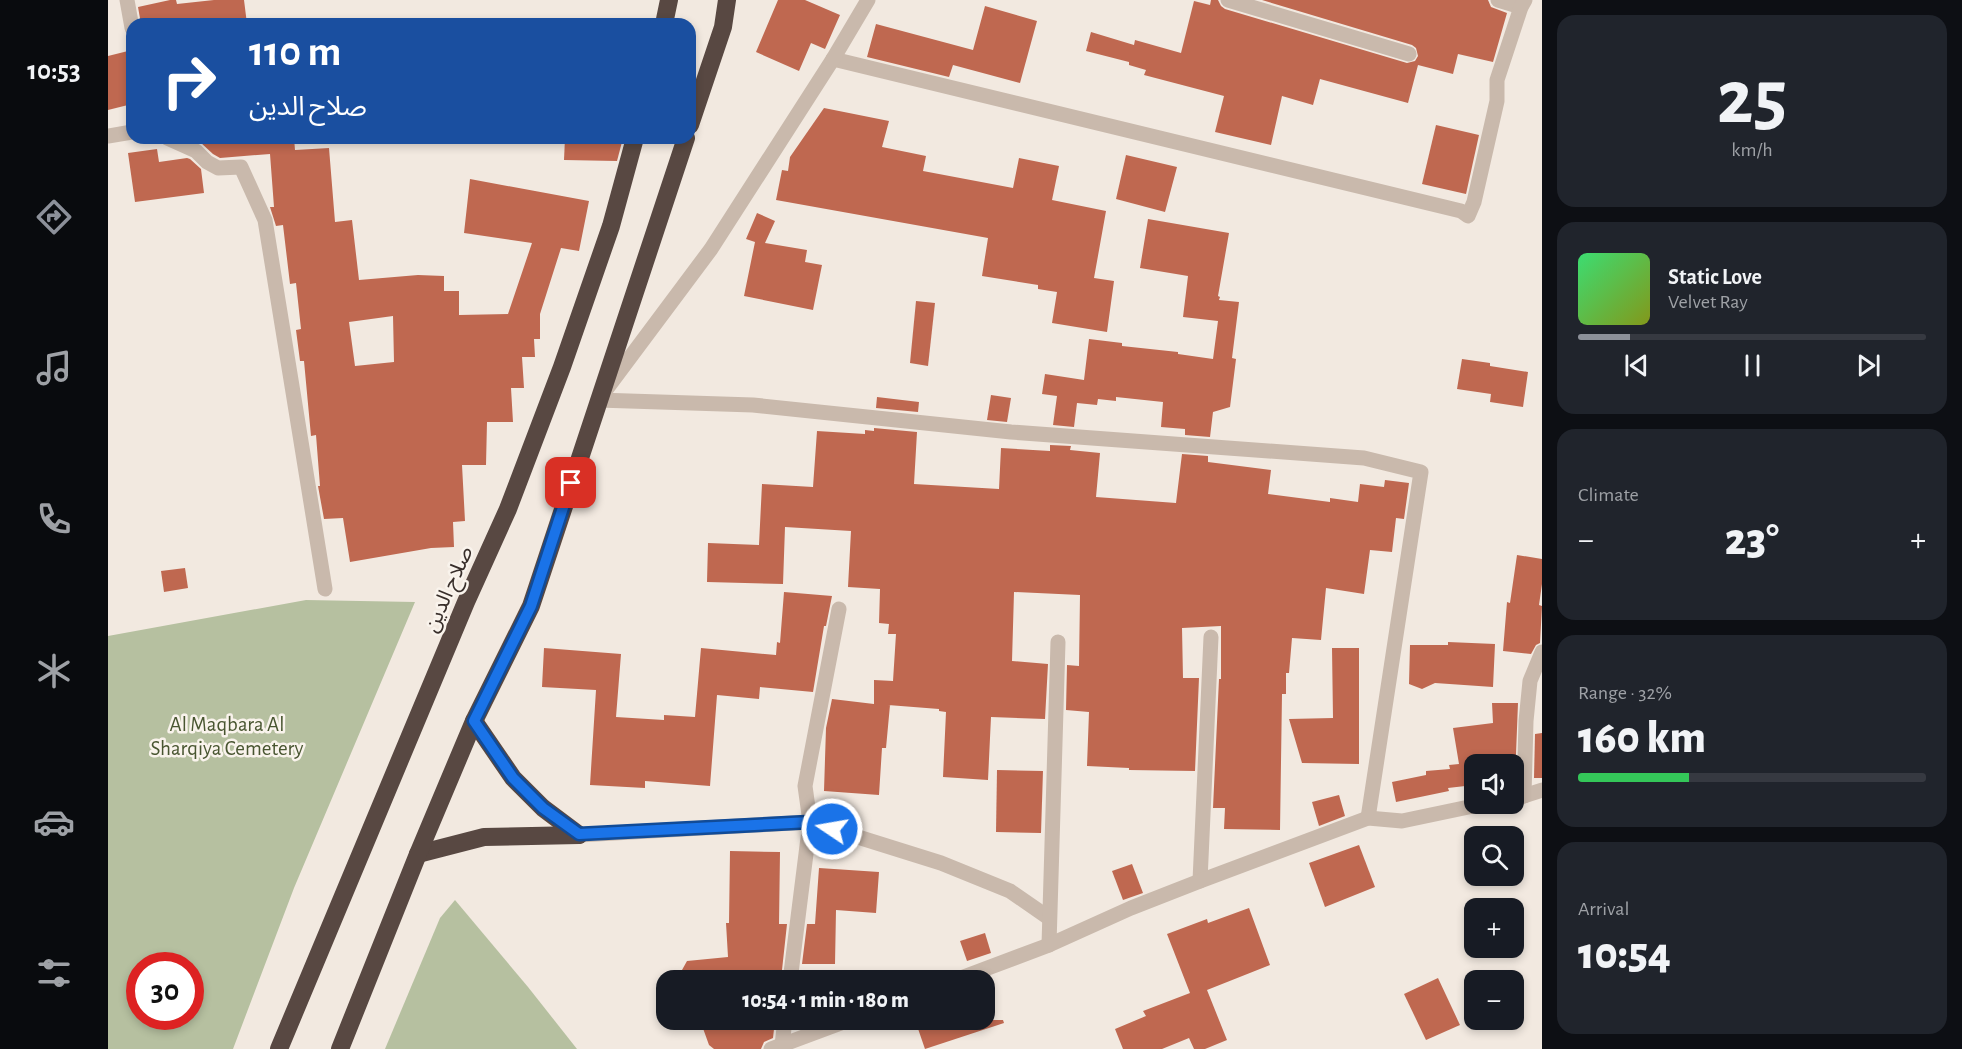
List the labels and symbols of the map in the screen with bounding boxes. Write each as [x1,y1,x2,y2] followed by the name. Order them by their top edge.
[545,457,596,508] pin
[420,543,480,637] street label: صلاح الدين
[150,714,304,759] park label: Al Maqbara Al Sharqiya Cemetery
[800,797,864,861] position arrow
[126,952,204,1030] speed limit sign: 30

